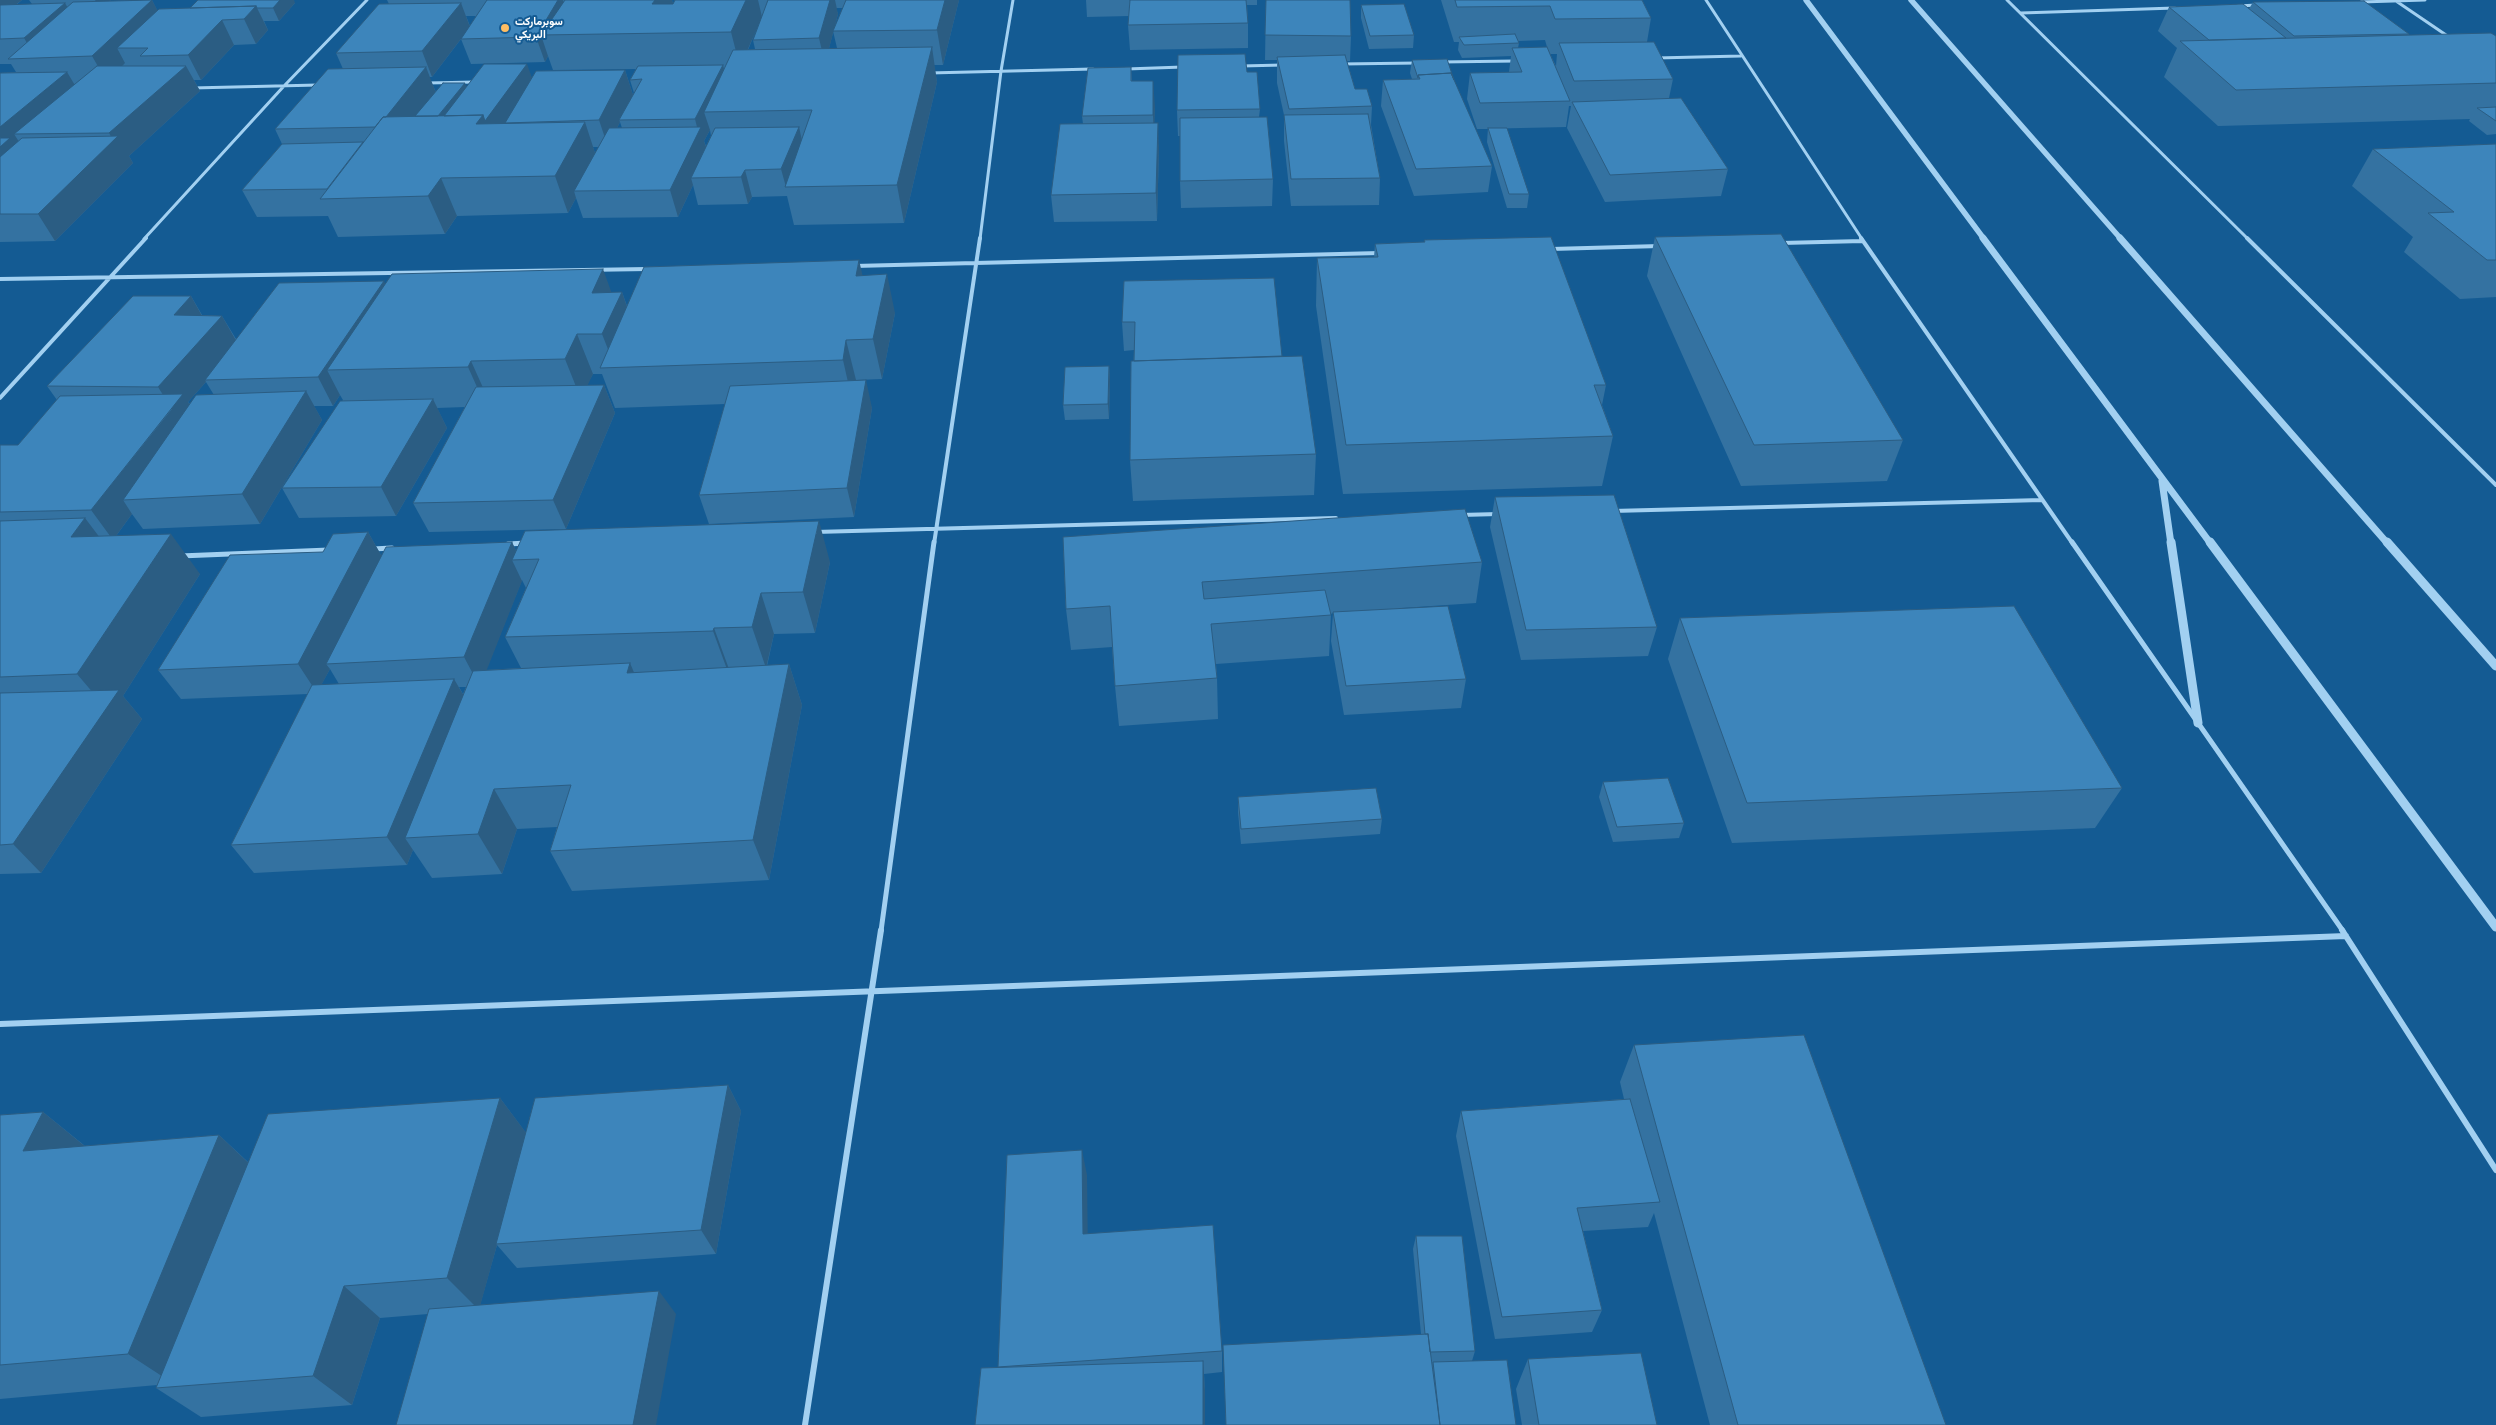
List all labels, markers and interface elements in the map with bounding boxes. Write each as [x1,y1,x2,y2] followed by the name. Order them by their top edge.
[515,15,563,41] place label: سوبرماركت البريكي
[499,22,511,34] marker: سوبرماركت البريكي

